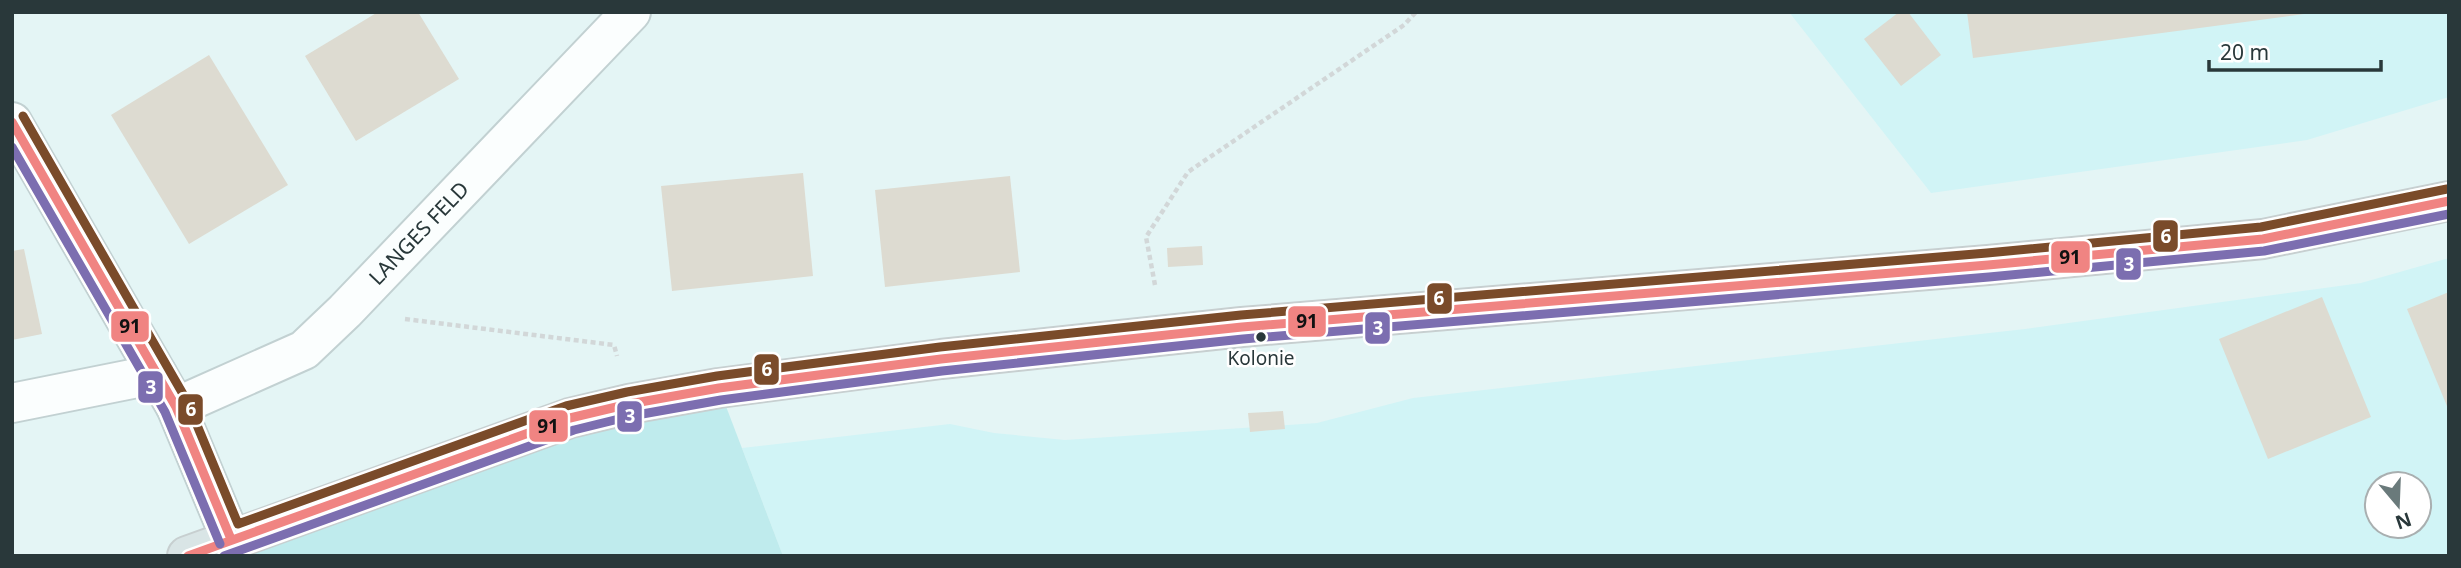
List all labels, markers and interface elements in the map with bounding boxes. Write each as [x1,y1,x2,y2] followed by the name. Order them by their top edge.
[2209,28,2380,72] scale bar
[2220,38,2269,66] text: 20 m
[362,175,475,291] street label: LANGES FELD
[2152,219,2179,253] line badge: 6
[2161,223,2172,249] text: 6
[2050,240,2091,274] line badge: 91
[2059,244,2081,270] text: 91
[2115,247,2142,281] line badge: 3
[2124,251,2135,277] text: 3
[1426,282,1453,315] line badge: 6
[1434,285,1445,311] text: 6
[1287,305,1327,338] line badge: 91
[1296,308,1318,334] text: 91
[110,310,150,343] line badge: 91
[1364,311,1391,345] line badge: 3
[119,313,141,339] text: 91
[1373,315,1384,341] text: 3
[1254,330,1268,344] marker: Kolonie
[1227,345,1295,371] place label: Kolonie
[753,353,780,386] line badge: 6
[762,356,773,382] text: 6
[137,370,164,404] line badge: 3
[146,374,157,400] text: 3
[177,393,204,426] line badge: 6
[186,396,197,422] text: 6
[616,400,643,433] line badge: 3
[625,403,636,429] text: 3
[528,409,569,443] line badge: 91
[537,413,559,439] text: 91
[2363,470,2433,540] north arrow
[2392,506,2415,536] text: N

